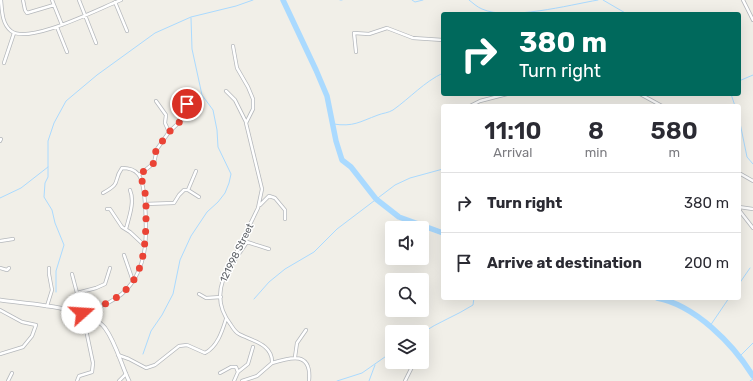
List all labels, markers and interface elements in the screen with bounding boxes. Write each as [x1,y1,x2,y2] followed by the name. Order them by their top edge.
[519,26,607,59] text: 380 m
[453,28,505,80] icon: right
[519,60,601,82] text: Turn right
[170,87,204,121] pin
[176,93,198,115] icon: arrive
[484,117,542,145] text: 11:10
[588,117,604,145] text: 8
[651,117,698,145] text: 580
[493,145,532,160] text: Arrival
[585,145,607,160] text: min
[668,145,680,160] text: m
[453,192,475,214] icon: right
[487,194,562,212] text: Turn right
[684,194,729,212] text: 380 m
[385,221,429,369] map controls
[385,221,429,265] button: sound
[218,222,256,284] street label: 121998 Street
[453,252,475,274] icon: arrive
[487,254,642,272] text: Arrive at destination
[684,254,729,272] text: 200 m
[385,273,429,317] button: search
[61,292,103,334] position arrow
[385,325,429,369] button: layers

